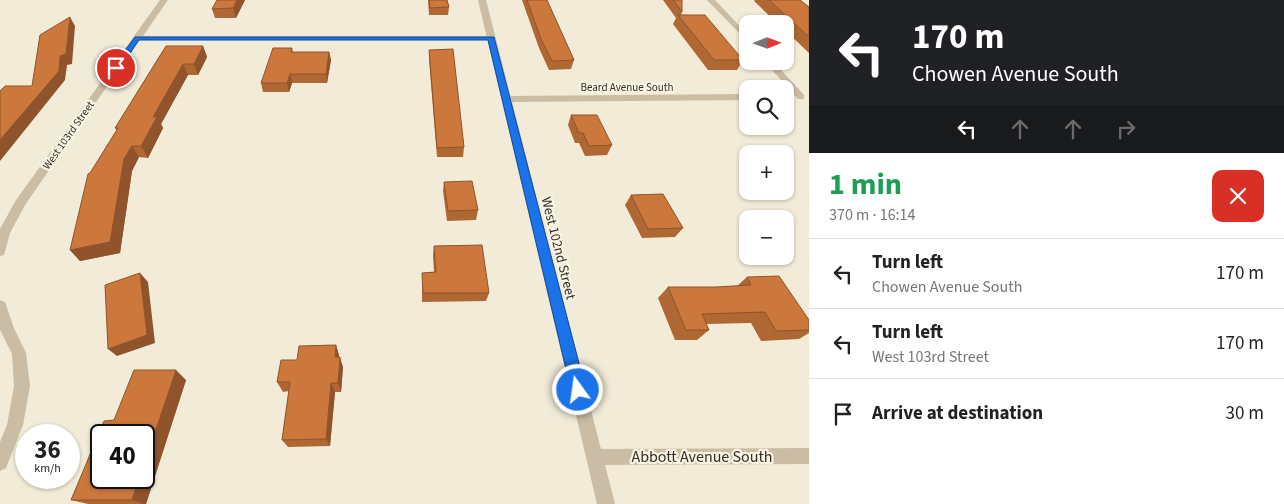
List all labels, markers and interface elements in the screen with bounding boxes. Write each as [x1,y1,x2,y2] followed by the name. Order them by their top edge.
[912,12,1004,62] text: 170 m
[739,15,794,70] north arrow
[739,15,794,265] map controls
[829,20,894,85] icon: left
[95,47,137,89] pin
[102,54,130,82] icon: arrive
[912,58,1119,90] text: Chowen Avenue South
[581,80,673,95] street label: Beard Avenue South
[739,80,794,135] button: search
[39,98,98,173] street label: West 103rd Street
[953,115,981,143] icon: left
[1006,115,1034,143] icon: ahead
[1059,115,1087,143] icon: ahead
[1112,115,1140,143] icon: right
[739,145,794,200] button: +
[829,163,902,206] text: 1 min
[1212,170,1264,222] button: close
[536,195,581,302] street label: West 102nd Street
[829,204,916,226] text: 370 m · 16:14
[739,210,794,265] button: −
[872,249,943,276] text: Turn left
[829,260,857,288] icon: left
[1216,260,1264,287] text: 170 m
[872,276,1022,298] text: Chowen Avenue South
[872,319,943,346] text: Turn left
[829,330,857,358] icon: left
[1216,330,1264,357] text: 170 m
[872,346,989,368] text: West 103rd Street
[551,363,603,415] position arrow
[829,400,857,428] icon: arrive
[872,400,1043,427] text: Arrive at destination
[1226,400,1264,427] text: 30 m
[90,424,155,489] speed limit sign: 40
[34,432,61,468] text: 36
[631,446,773,468] street label: Abbott Avenue South
[34,460,61,477] text: km/h

